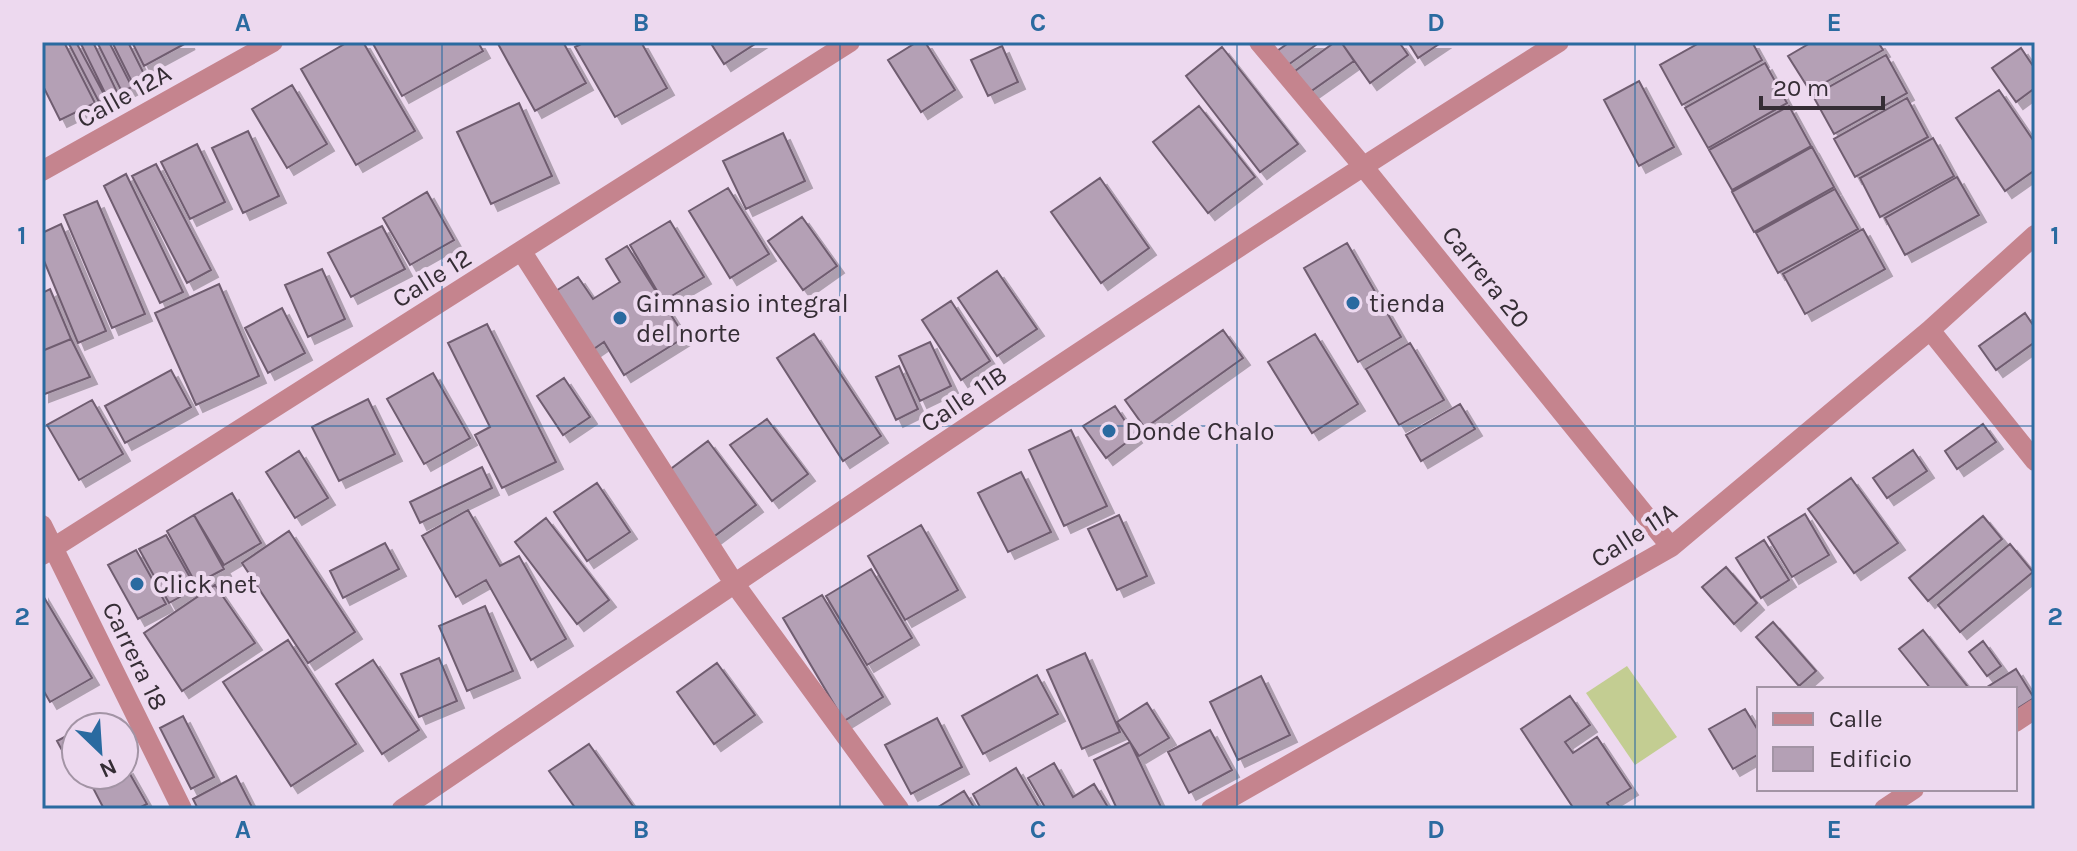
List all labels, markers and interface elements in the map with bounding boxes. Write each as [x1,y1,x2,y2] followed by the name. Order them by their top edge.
[235,7,251,38] text: A
[633,7,649,38] text: B
[1030,7,1046,38] text: C
[1427,7,1445,38] text: D
[1826,7,1842,38] text: E
[71,57,177,135] street label: Calle 12A
[1761,60,1883,110] scale bar
[1773,74,1829,102] text: 20 m
[17,220,27,251] text: 1
[1435,220,1537,334] street label: Carrera 20
[2050,220,2060,251] text: 1
[386,242,478,314] street label: Calle 12
[636,288,849,349] place label: Gimnasio integral del norte
[1369,288,1445,319] place label: tienda
[1344,294,1362,312] marker: tienda
[611,309,629,327] marker: Gimnasio integral del norte
[915,359,1013,439] street label: Calle 11B
[1125,416,1274,447] place label: Donde Chalo
[1100,422,1118,440] marker: Donde Chalo
[1585,496,1683,574] street label: Calle 11A
[153,569,257,600] place label: Click net
[128,575,146,593] marker: Click net
[95,597,175,715] street label: Carrera 18
[14,601,30,632] text: 2
[2047,601,2063,632] text: 2
[1757,687,2017,791] legend
[1829,705,1883,733] text: Calle
[60,711,140,791] north arrow
[1829,745,1912,773] text: Edificio
[95,753,121,783] text: N
[235,814,251,845] text: A
[633,814,649,845] text: B
[1030,814,1046,845] text: C
[1427,814,1445,845] text: D
[1826,814,1842,845] text: E

